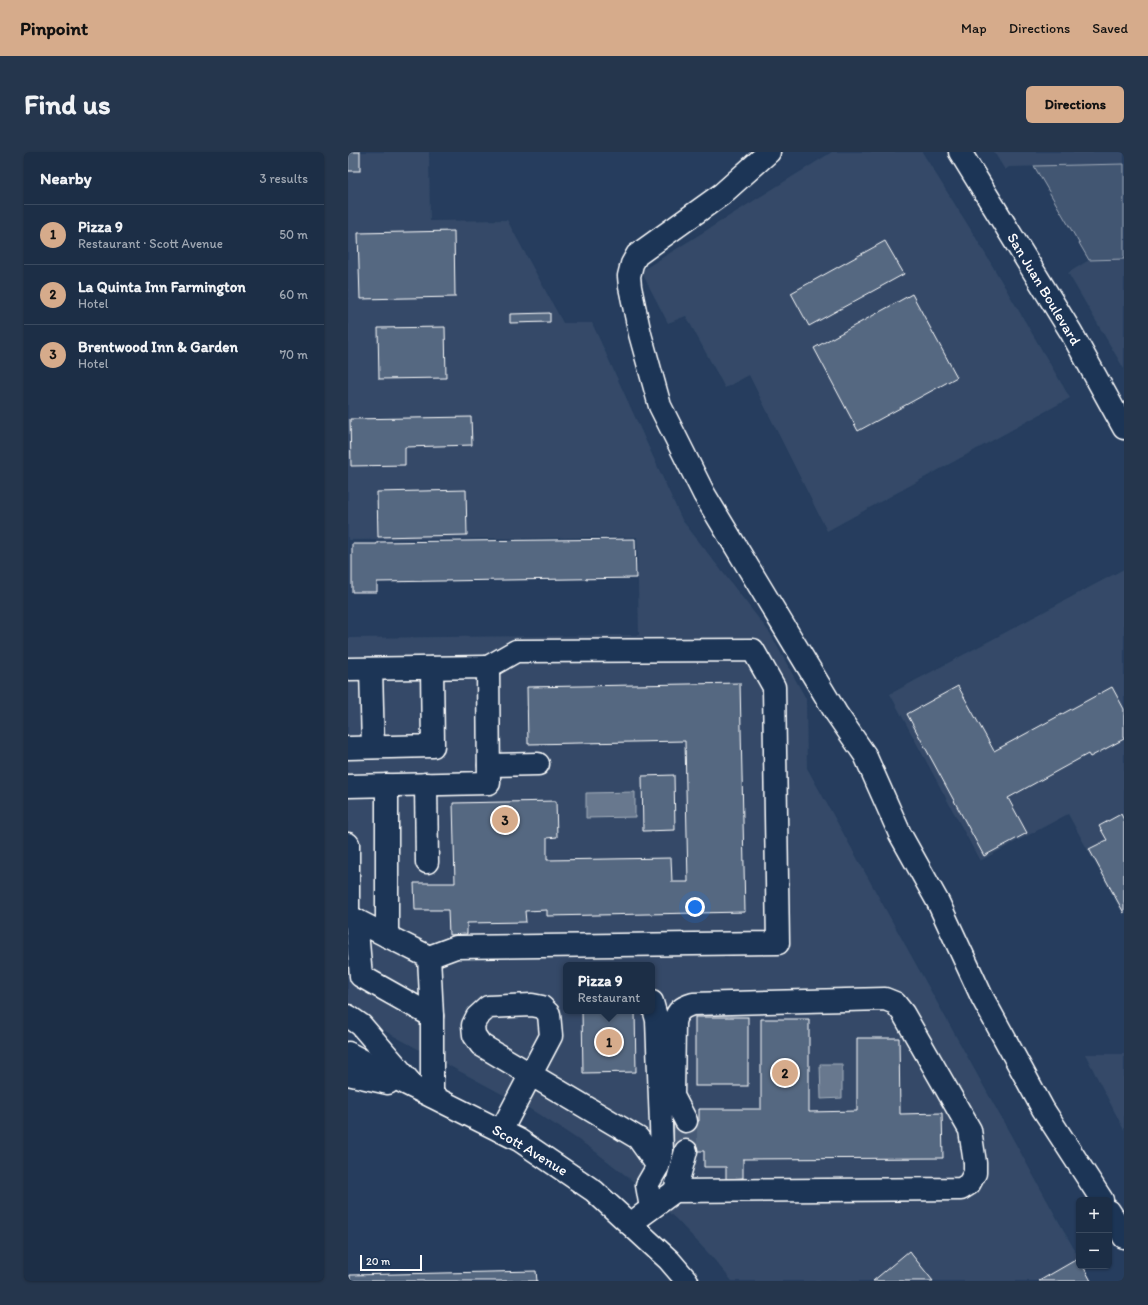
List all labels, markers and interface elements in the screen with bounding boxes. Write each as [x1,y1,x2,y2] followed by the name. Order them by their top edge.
[20,17,88,40] text: Pinpoint
[961,20,987,37] text: Map
[1009,20,1070,37] text: Directions
[1092,20,1128,37] text: Saved
[1026,86,1124,123] button: Directions
[24,87,111,121] text: Find us
[40,168,92,188] text: Nearby
[259,171,308,186] text: 3 results
[78,218,123,236] text: Pizza 9
[50,227,56,242] text: 1
[279,227,308,242] text: 50 m
[1003,229,1085,349] street label: San Juan Boulevard
[78,236,223,251] text: Restaurant · Scott Avenue
[78,278,246,296] text: La Quinta Inn Farmington
[50,287,56,302] text: 2
[279,287,308,302] text: 60 m
[78,296,108,311] text: Hotel
[78,338,238,356] text: Brentwood Inn & Garden
[49,347,57,362] text: 3
[280,347,308,362] text: 70 m
[78,356,108,371] text: Hotel
[492,805,518,835] pin: 3
[685,897,705,917] your location
[563,962,655,1014] popup
[578,972,623,990] text: Pizza 9
[578,990,640,1005] text: Restaurant
[596,1027,622,1057] pin: 1
[772,1058,798,1088] pin: 2
[489,1120,571,1180] street label: Scott Avenue
[1076,1197,1112,1269] map controls
[1076,1197,1112,1233] button: +
[1076,1233,1112,1269] button: −
[360,1253,422,1272] scale bar
[366,1255,390,1268] text: 20 m

